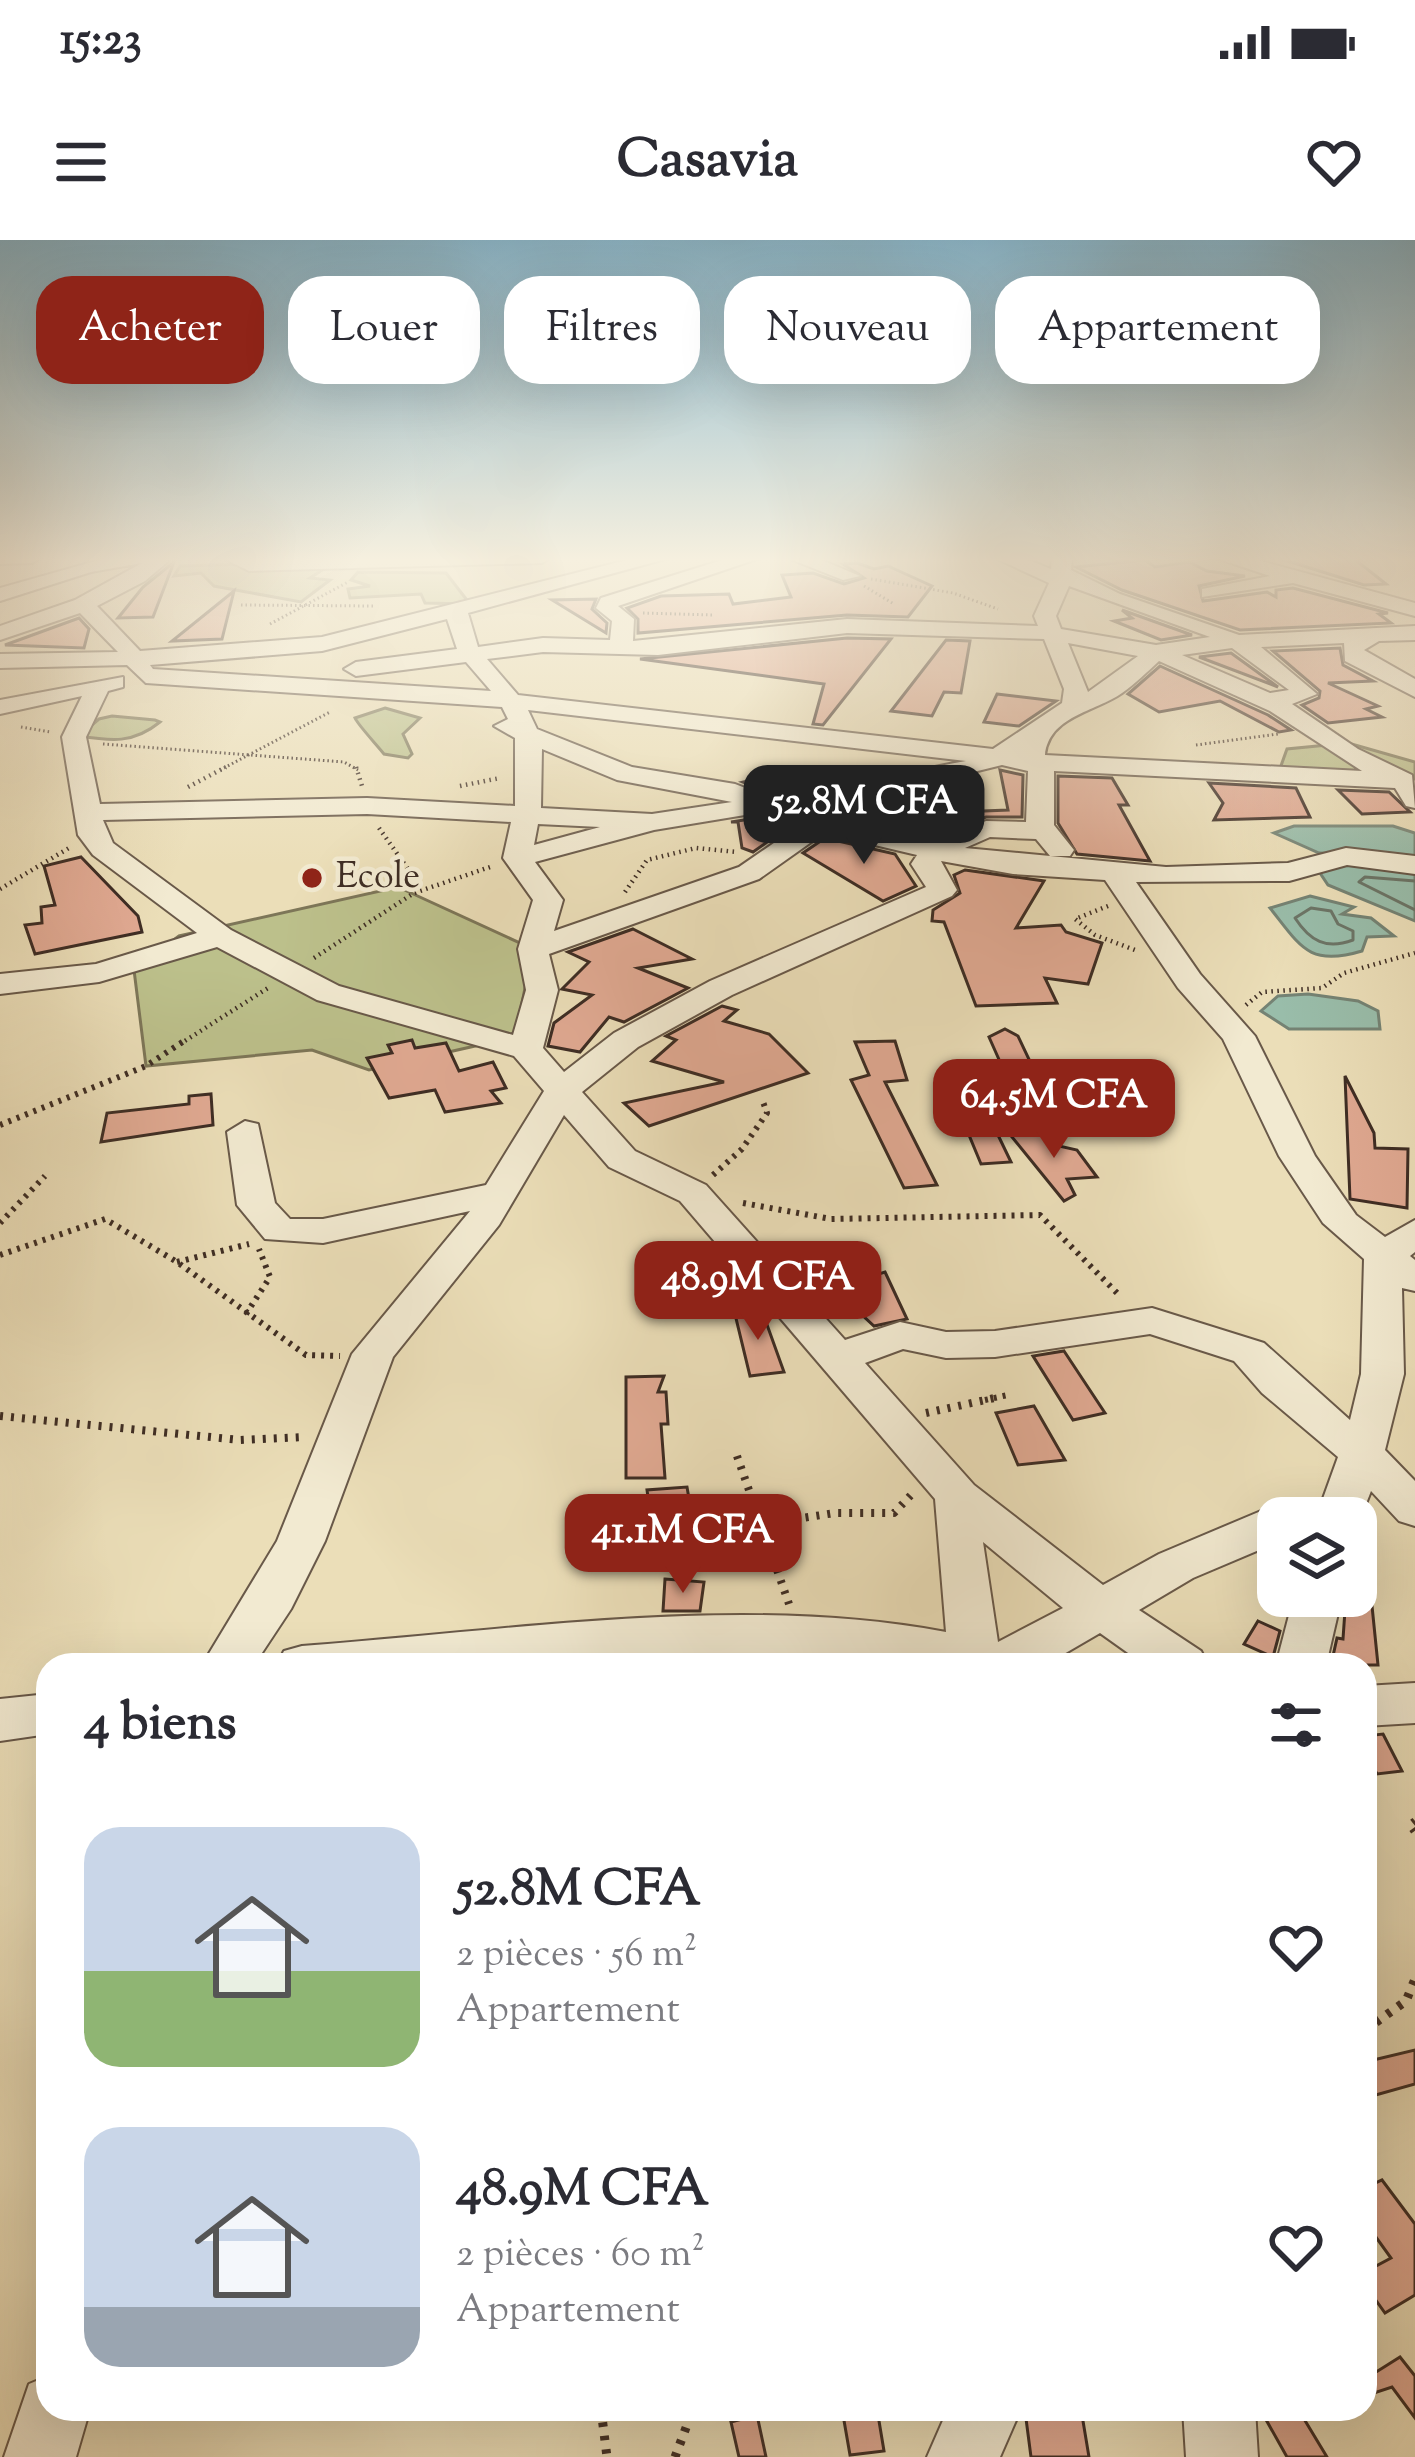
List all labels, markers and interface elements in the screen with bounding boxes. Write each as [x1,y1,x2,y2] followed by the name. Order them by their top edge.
[60,10,142,75] text: 15:23
[617,123,798,201] text: Casavia
[48,129,114,195] icon: menu
[1301,129,1367,195] icon: heart
[36,276,264,384] chip: Acheter
[288,276,480,384] chip: Louer
[504,276,700,384] chip: Filtres
[724,276,971,384] chip: Nouveau
[995,276,1320,384] chip: Appartement
[727,765,1001,867] pin: 52.8M CFA
[770,776,958,832] text: 52.8M CFA
[336,852,420,904] place label: Ecole
[299,865,325,891] marker: Ecole
[917,1059,1191,1161] pin: 64.5M CFA
[960,1070,1148,1126] text: 64.5M CFA
[621,1241,895,1343] pin: 48.9M CFA
[661,1252,855,1308] text: 48.9M CFA
[546,1494,820,1596] pin: 41.1M CFA
[1257,1497,1377,1617] map controls
[1257,1497,1377,1617] button: layers
[592,1505,774,1561] text: 41.1M CFA
[84,1689,237,1762] text: 4 biens
[1263,1692,1329,1758] icon: filters
[456,1855,701,1928] text: 52.8M CFA
[180,1875,324,2019] icon: home
[1263,1914,1329,1980] icon: heart
[456,1928,697,1984] text: 2 pièces · 56 m²
[456,1984,680,2040] text: Appartement
[456,2155,709,2228] text: 48.9M CFA
[180,2175,324,2319] icon: home
[1263,2214,1329,2280] icon: heart
[456,2228,705,2284] text: 2 pièces · 60 m²
[456,2284,680,2340] text: Appartement

